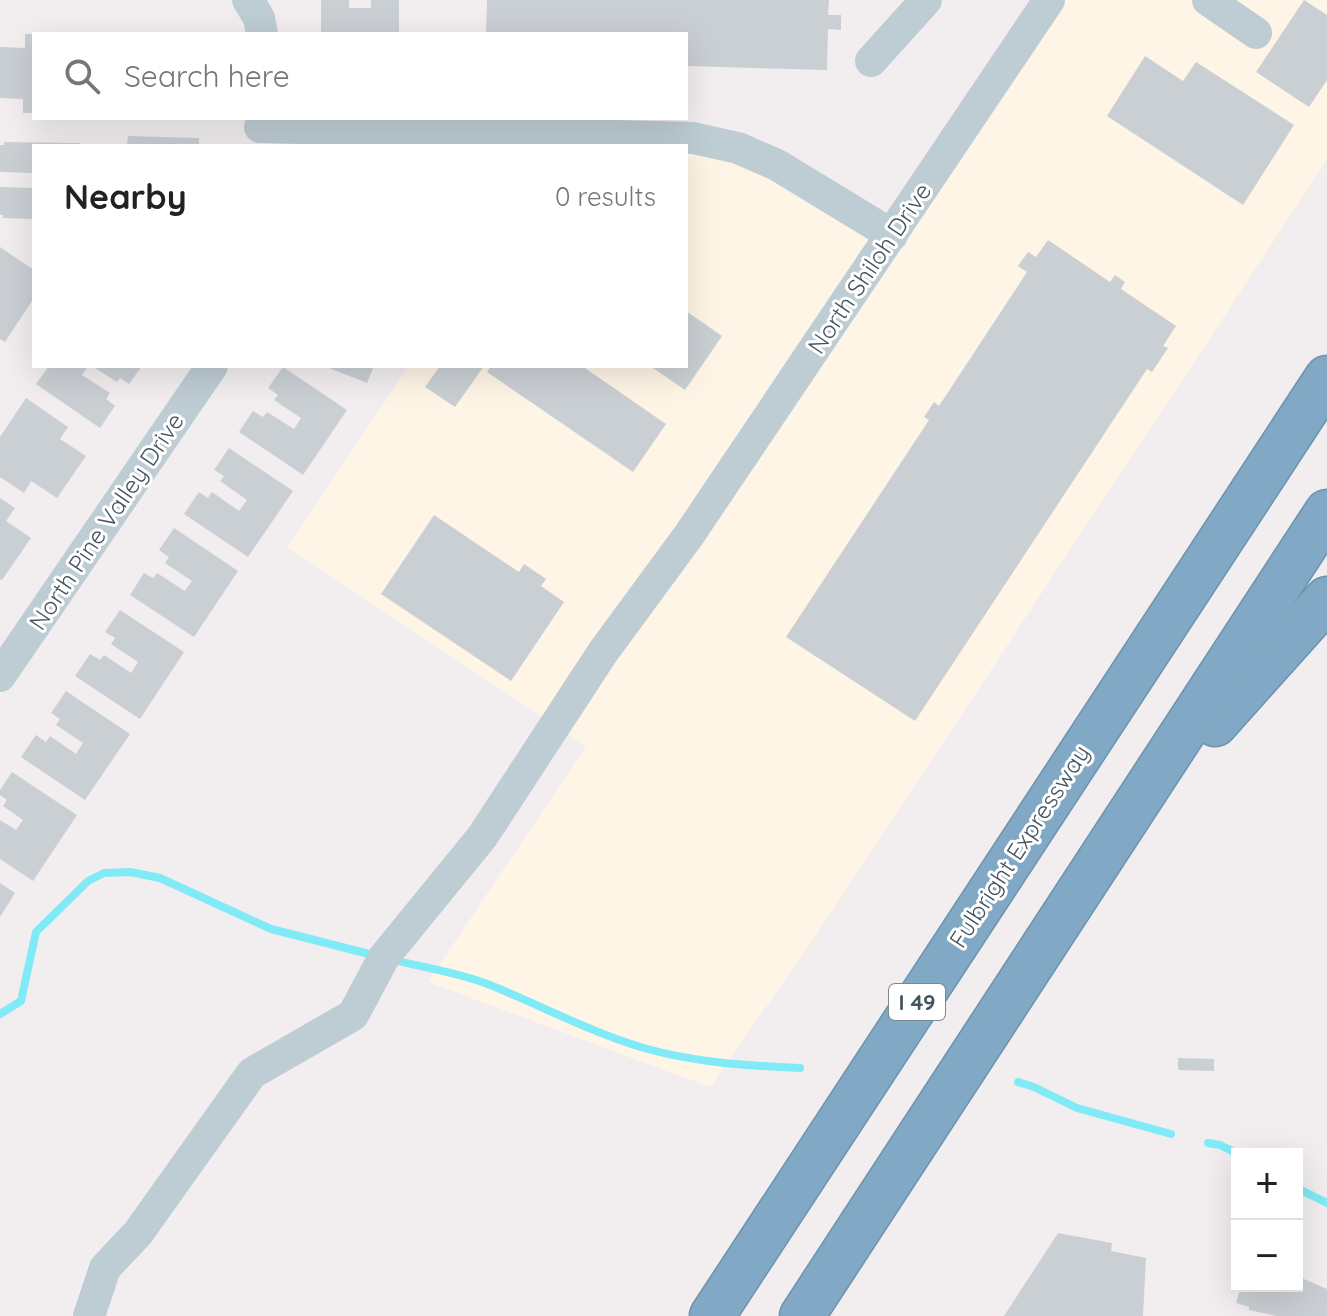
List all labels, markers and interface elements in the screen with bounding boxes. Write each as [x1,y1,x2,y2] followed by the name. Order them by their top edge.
[32,32,688,120] search box
[60,54,104,98] icon: search
[124,57,290,95] text: Search here
[64,175,187,218] text: Nearby
[801,177,937,359] street label: North Shiloh Drive
[555,180,656,213] text: 0 results
[22,407,190,635] street label: North Pine Valley Drive
[942,739,1096,953] street label: Fulbright Expressway
[889,984,945,1020] road number: I 49
[1231,1148,1303,1292] map controls
[1231,1148,1303,1220] button: +
[1231,1220,1303,1292] button: −

